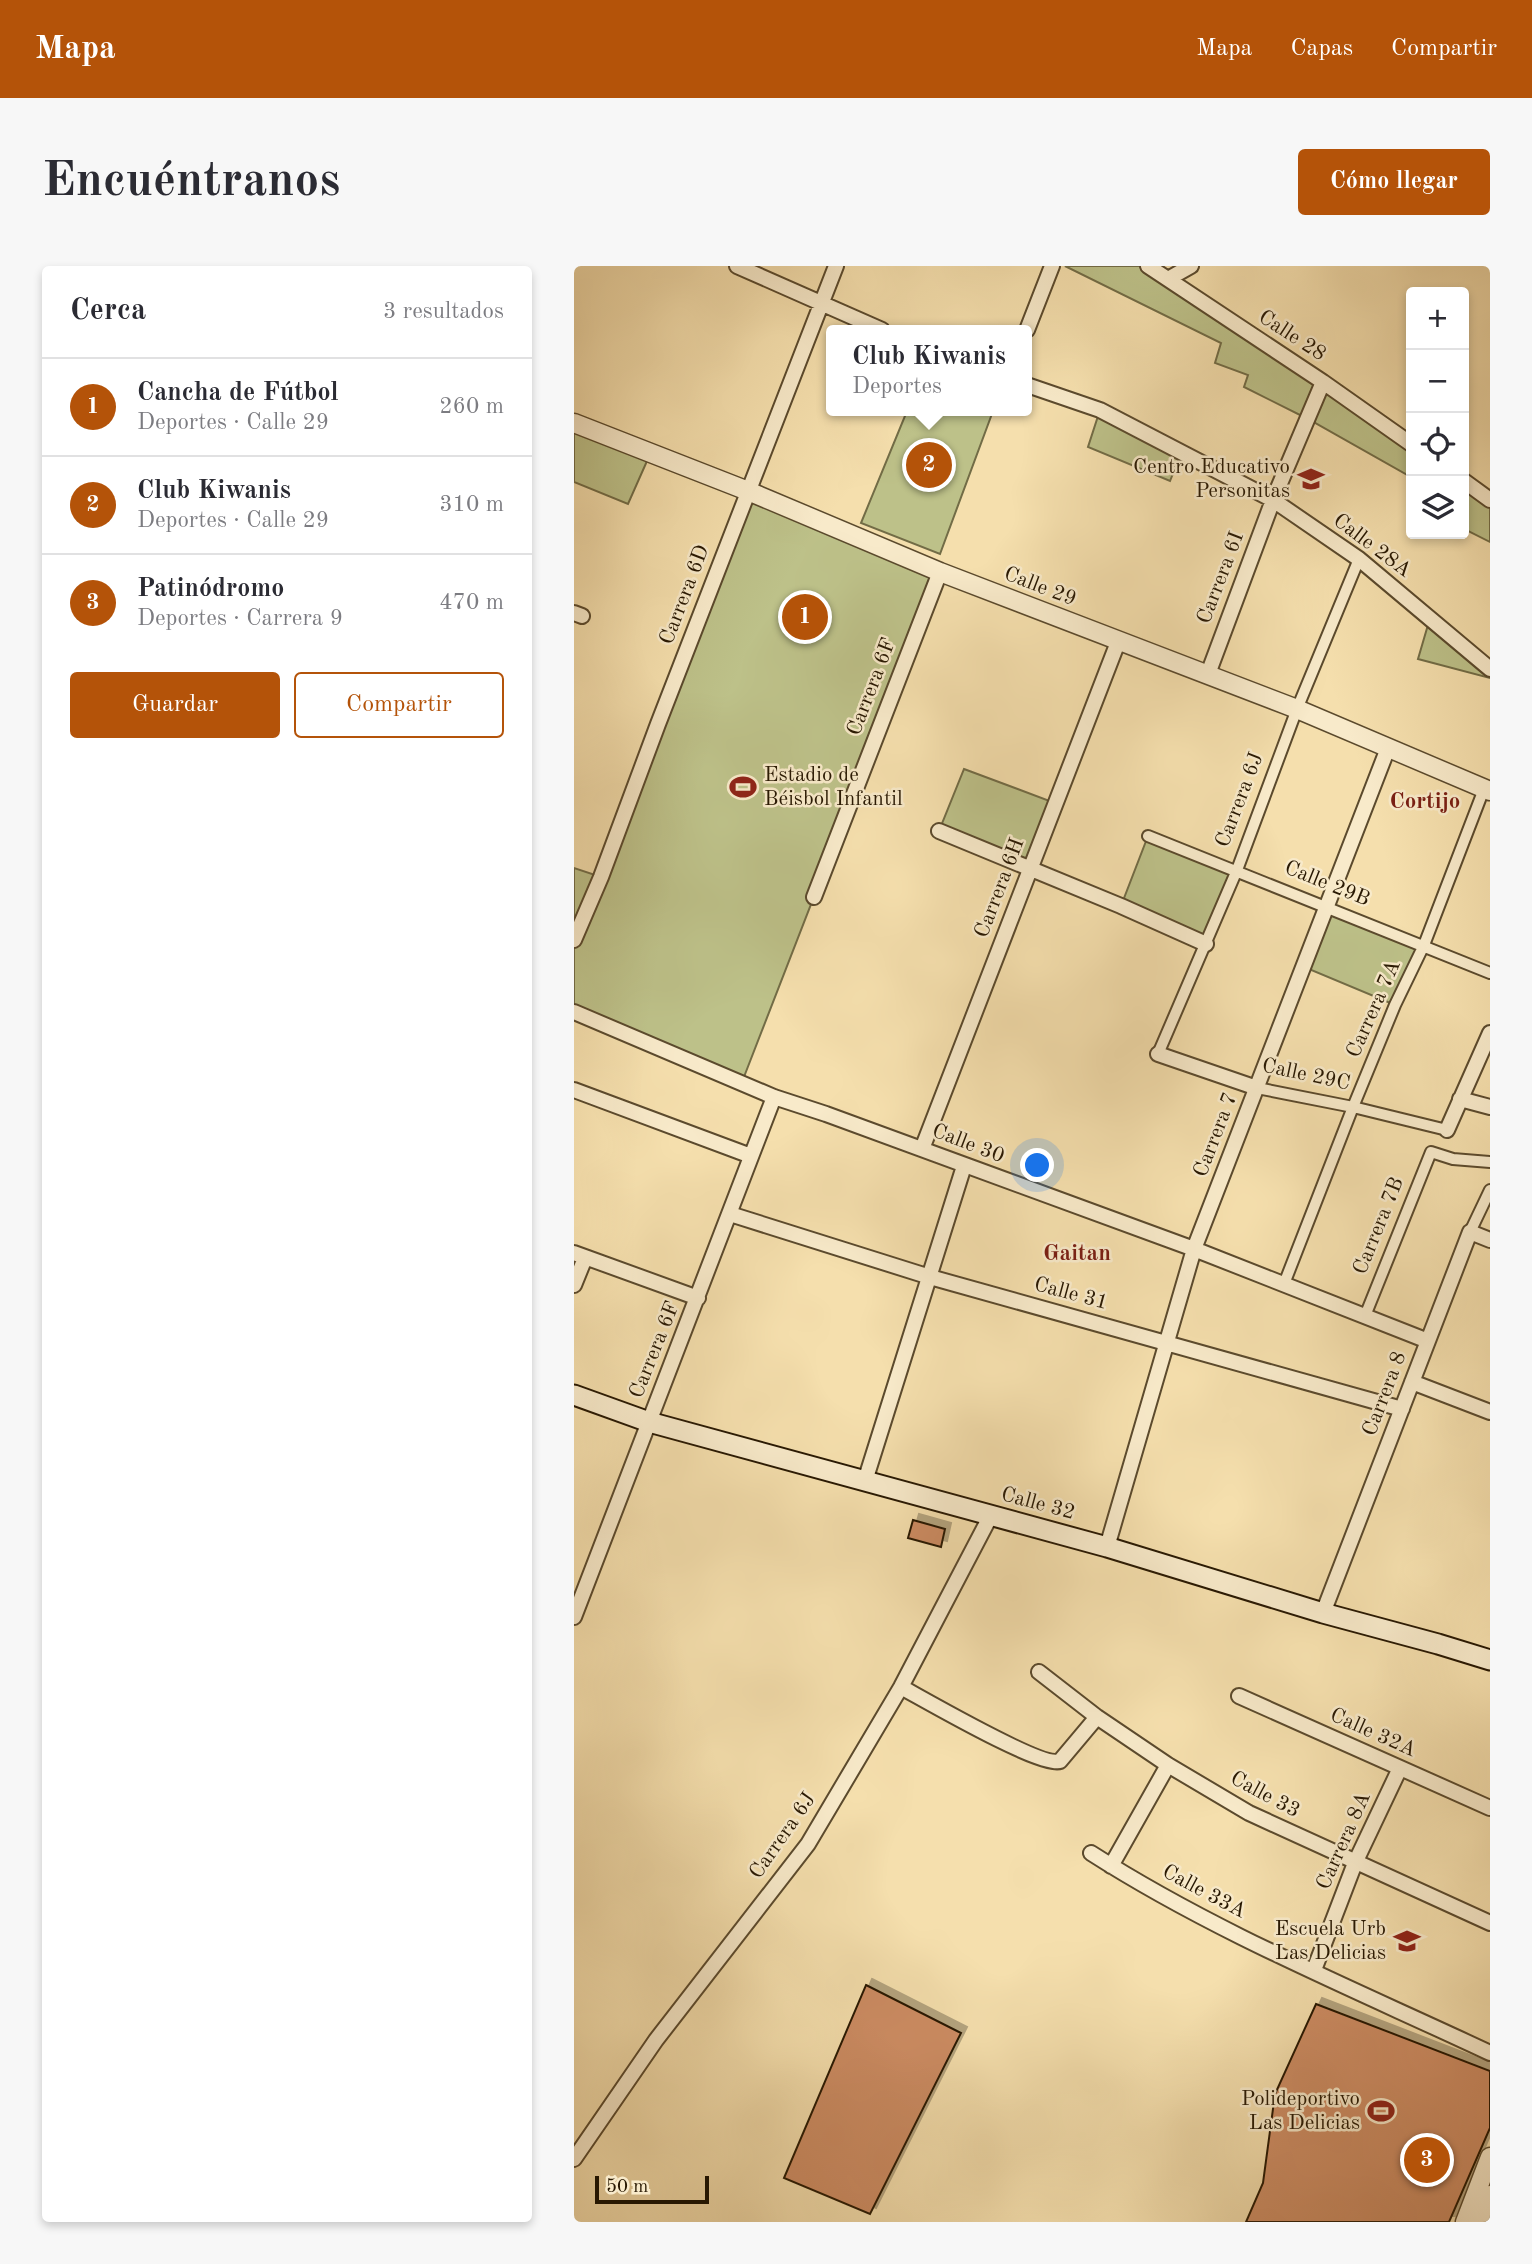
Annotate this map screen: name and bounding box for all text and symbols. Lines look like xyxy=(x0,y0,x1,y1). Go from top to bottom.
text: Mapa xyxy=(35,33,116,66)
text: Mapa xyxy=(1196,37,1252,61)
text: Capas xyxy=(1290,37,1353,61)
text: Compartir xyxy=(1391,37,1497,61)
button: Cómo llegar xyxy=(1298,149,1490,215)
text: Encuéntranos xyxy=(42,158,340,207)
map controls xyxy=(1406,287,1469,539)
button: + xyxy=(1406,287,1469,350)
text: Cerca xyxy=(70,296,146,326)
text: 3 resultados xyxy=(383,300,504,323)
street label: Calle 28 xyxy=(1255,307,1329,365)
popup xyxy=(826,325,1032,416)
text: Club Kiwanis xyxy=(852,344,1006,370)
button: − xyxy=(1406,350,1469,413)
text: Deportes xyxy=(852,375,942,398)
text: Cancha de Fútbol xyxy=(137,380,339,406)
text: 1 xyxy=(86,395,100,418)
text: 260 m xyxy=(439,395,504,418)
text: Deportes · Calle 29 xyxy=(137,411,329,434)
button: locate xyxy=(1406,413,1469,476)
pin: 2 xyxy=(906,439,952,491)
place label: Centro Educativo Personitas xyxy=(1133,457,1290,502)
school or university icon: Centro Educativo Personitas xyxy=(1296,464,1326,494)
button: layers xyxy=(1406,476,1469,539)
text: Club Kiwanis xyxy=(137,478,291,504)
text: 2 xyxy=(86,493,100,516)
text: 310 m xyxy=(439,493,504,516)
text: Deportes · Calle 29 xyxy=(137,509,329,532)
street label: Calle 28A xyxy=(1329,510,1415,582)
street label: Carrera 6I xyxy=(1194,529,1248,627)
street label: Carrera 6D xyxy=(656,542,714,648)
street label: Calle 29 xyxy=(1001,564,1079,610)
text: Patinódromo xyxy=(137,576,284,602)
text: 3 xyxy=(86,591,100,614)
text: 470 m xyxy=(439,591,504,614)
pin: 1 xyxy=(782,591,828,643)
text: Deportes · Carrera 9 xyxy=(137,607,343,630)
street label: Carrera 6F xyxy=(844,635,900,739)
button: Guardar xyxy=(70,672,280,738)
button: Compartir xyxy=(294,672,504,738)
street label: Carrera 6J xyxy=(1212,750,1268,850)
place label: Estadio de Béisbol Infantil xyxy=(764,765,903,810)
sports icon: Estadio de Béisbol Infantil xyxy=(728,772,758,802)
district label: Cortijo xyxy=(1390,790,1460,813)
street label: Carrera 6H xyxy=(971,835,1029,941)
street label: Calle 29B xyxy=(1281,857,1373,911)
street label: Carrera 7A xyxy=(1343,957,1405,1061)
street label: Calle 29C xyxy=(1260,1055,1352,1095)
street label: Carrera 7 xyxy=(1190,1090,1242,1180)
street label: Calle 30 xyxy=(929,1121,1007,1167)
your location xyxy=(1020,1148,1054,1182)
street label: Carrera 7B xyxy=(1350,1174,1408,1278)
district label: Gaitan xyxy=(1043,1242,1111,1265)
street label: Calle 31 xyxy=(1032,1274,1110,1314)
street label: Carrera 6F xyxy=(626,1299,684,1401)
street label: Carrera 8 xyxy=(1359,1349,1411,1439)
street label: Calle 32 xyxy=(999,1484,1077,1524)
street label: Calle 32A xyxy=(1327,1705,1419,1761)
street label: Calle 33 xyxy=(1227,1768,1303,1822)
street label: Carrera 6J xyxy=(746,1789,820,1883)
street label: Carrera 8A xyxy=(1313,1789,1375,1893)
street label: Calle 33A xyxy=(1159,1861,1249,1923)
place label: Escuela Urb Las Delicias xyxy=(1275,1919,1386,1964)
school or university icon: Escuela Urb Las Delicias xyxy=(1392,1926,1422,1956)
place label: Polideportivo Las Delicias xyxy=(1241,2089,1360,2134)
sports icon: Polideportivo Las Delicias xyxy=(1366,2096,1396,2126)
pin: 3 xyxy=(1404,2134,1450,2186)
scale bar xyxy=(595,2173,709,2205)
text: 50 m xyxy=(606,2178,648,2197)

